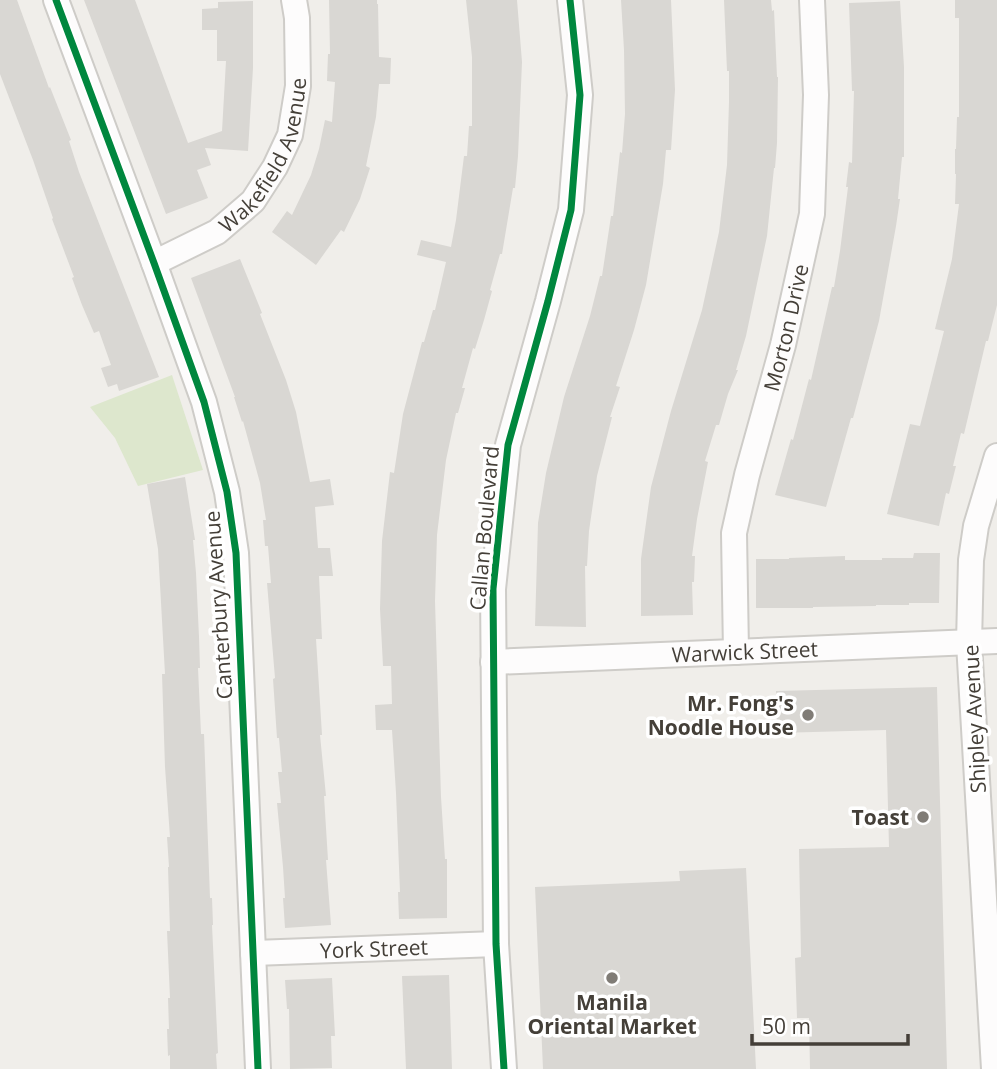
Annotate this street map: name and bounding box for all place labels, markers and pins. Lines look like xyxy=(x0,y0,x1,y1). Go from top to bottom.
place label: Mr. Fong's Noodle House xyxy=(648,689,794,741)
marker: Mr. Fong's Noodle House xyxy=(800,707,816,723)
place label: Toast xyxy=(852,803,909,831)
marker: Toast xyxy=(915,809,931,825)
marker: Manila Oriental Market xyxy=(604,970,620,986)
place label: Manila Oriental Market xyxy=(527,988,697,1040)

